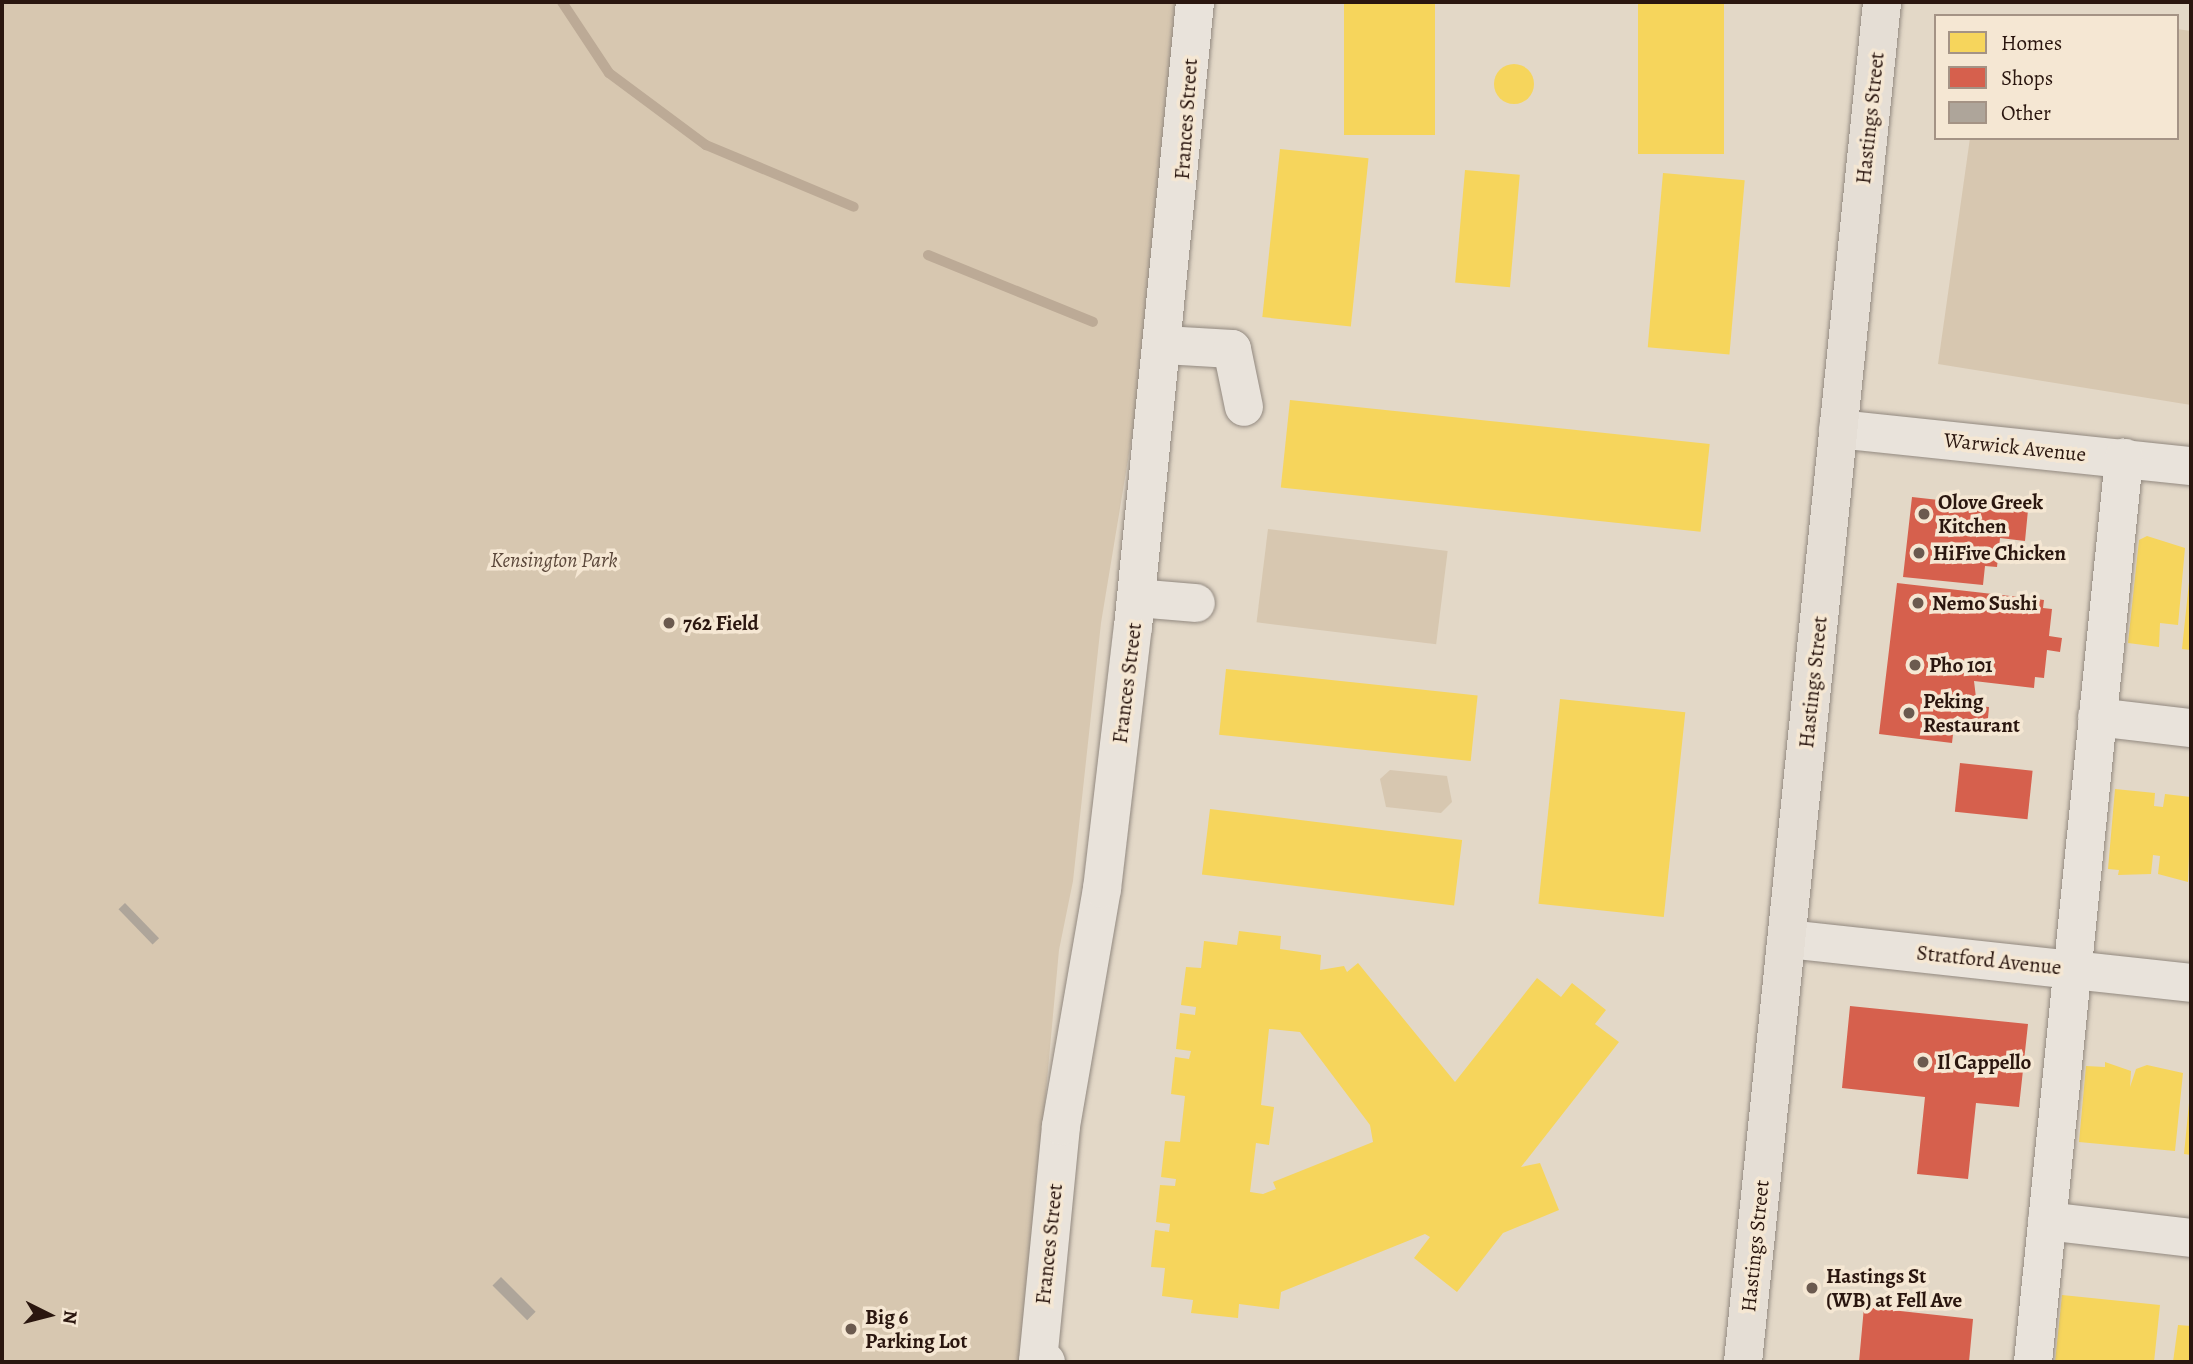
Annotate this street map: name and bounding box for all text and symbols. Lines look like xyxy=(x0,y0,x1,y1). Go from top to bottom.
legend xyxy=(1934,14,2179,140)
text: Homes xyxy=(2001,29,2062,57)
street label: Hastings Street xyxy=(1851,51,1889,185)
street label: Frances Street xyxy=(1169,57,1203,181)
text: Shops xyxy=(2001,64,2053,92)
text: Other xyxy=(2001,99,2051,127)
street label: Warwick Avenue xyxy=(1943,427,2087,467)
place label: Olove Greek Kitchen xyxy=(1938,489,2043,539)
marker: Olove Greek Kitchen xyxy=(1916,506,1932,522)
place label: HiFive Chicken xyxy=(1933,540,2066,566)
marker: HiFive Chicken xyxy=(1911,545,1927,561)
park label: Kensington Park xyxy=(490,547,618,573)
place label: Nemo Sushi xyxy=(1932,590,2038,616)
marker: Nemo Sushi xyxy=(1910,595,1926,611)
place label: 762 Field xyxy=(683,610,759,636)
marker: 762 Field xyxy=(661,615,677,631)
street label: Hastings Street xyxy=(1794,615,1832,749)
street label: Frances Street xyxy=(1107,621,1147,745)
place label: Pho 101 xyxy=(1929,652,1993,678)
marker: Pho 101 xyxy=(1907,657,1923,673)
place label: Peking Restaurant xyxy=(1923,688,2020,738)
marker: Peking Restaurant xyxy=(1901,705,1917,721)
street label: Stratford Avenue xyxy=(1915,940,2063,980)
place label: Il Cappello xyxy=(1937,1049,2031,1075)
marker: Il Cappello xyxy=(1915,1054,1931,1070)
street label: Hastings Street xyxy=(1736,1179,1774,1313)
street label: Frances Street xyxy=(1030,1182,1068,1306)
place label: Hastings St (WB) at Fell Ave xyxy=(1826,1263,1962,1313)
north arrow xyxy=(14,1280,84,1350)
marker: Hastings St (WB) at Fell Ave xyxy=(1804,1280,1820,1296)
place label: Big 6 Parking Lot xyxy=(865,1304,967,1354)
text: N xyxy=(56,1309,84,1325)
marker: Big 6 Parking Lot xyxy=(843,1321,859,1337)

